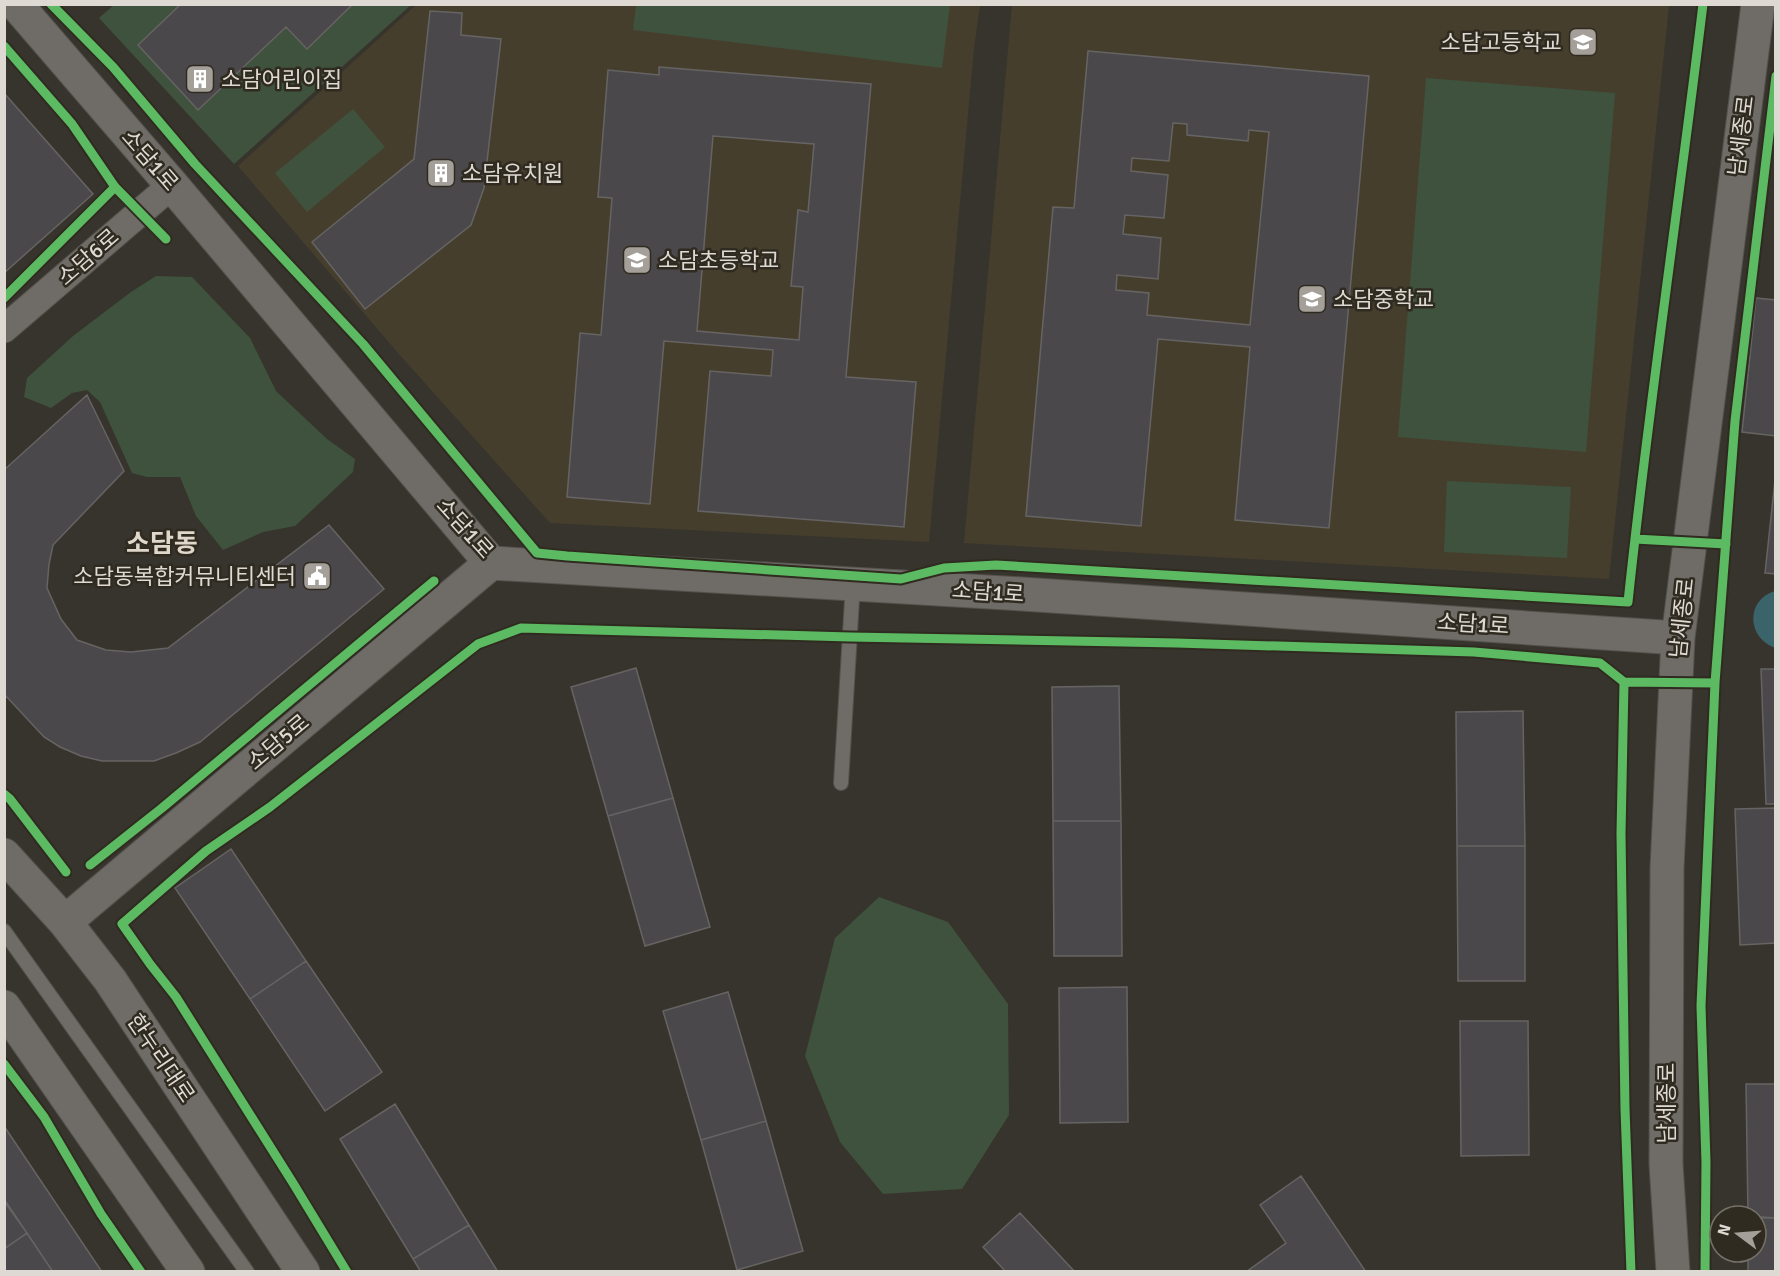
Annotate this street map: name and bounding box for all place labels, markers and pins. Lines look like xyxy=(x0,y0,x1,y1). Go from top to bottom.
school or university icon: 소담고등학교 xyxy=(1567,26,1599,58)
place label: 소담고등학교 xyxy=(1441,29,1562,56)
building icon: 소담어린이집 xyxy=(184,63,216,95)
place label: 소담어린이집 xyxy=(221,66,342,93)
building icon: 소담유치원 xyxy=(425,157,457,189)
place label: 소담유치원 xyxy=(462,160,563,187)
school or university icon: 소담초등학교 xyxy=(621,244,653,276)
place label: 소담초등학교 xyxy=(658,247,779,274)
school or university icon: 소담중학교 xyxy=(1296,283,1328,315)
place label: 소담중학교 xyxy=(1333,286,1434,313)
public building icon: 소담동복합커뮤니티센터 xyxy=(301,560,333,592)
place label: 소담동복합커뮤니티센터 xyxy=(73,563,296,590)

